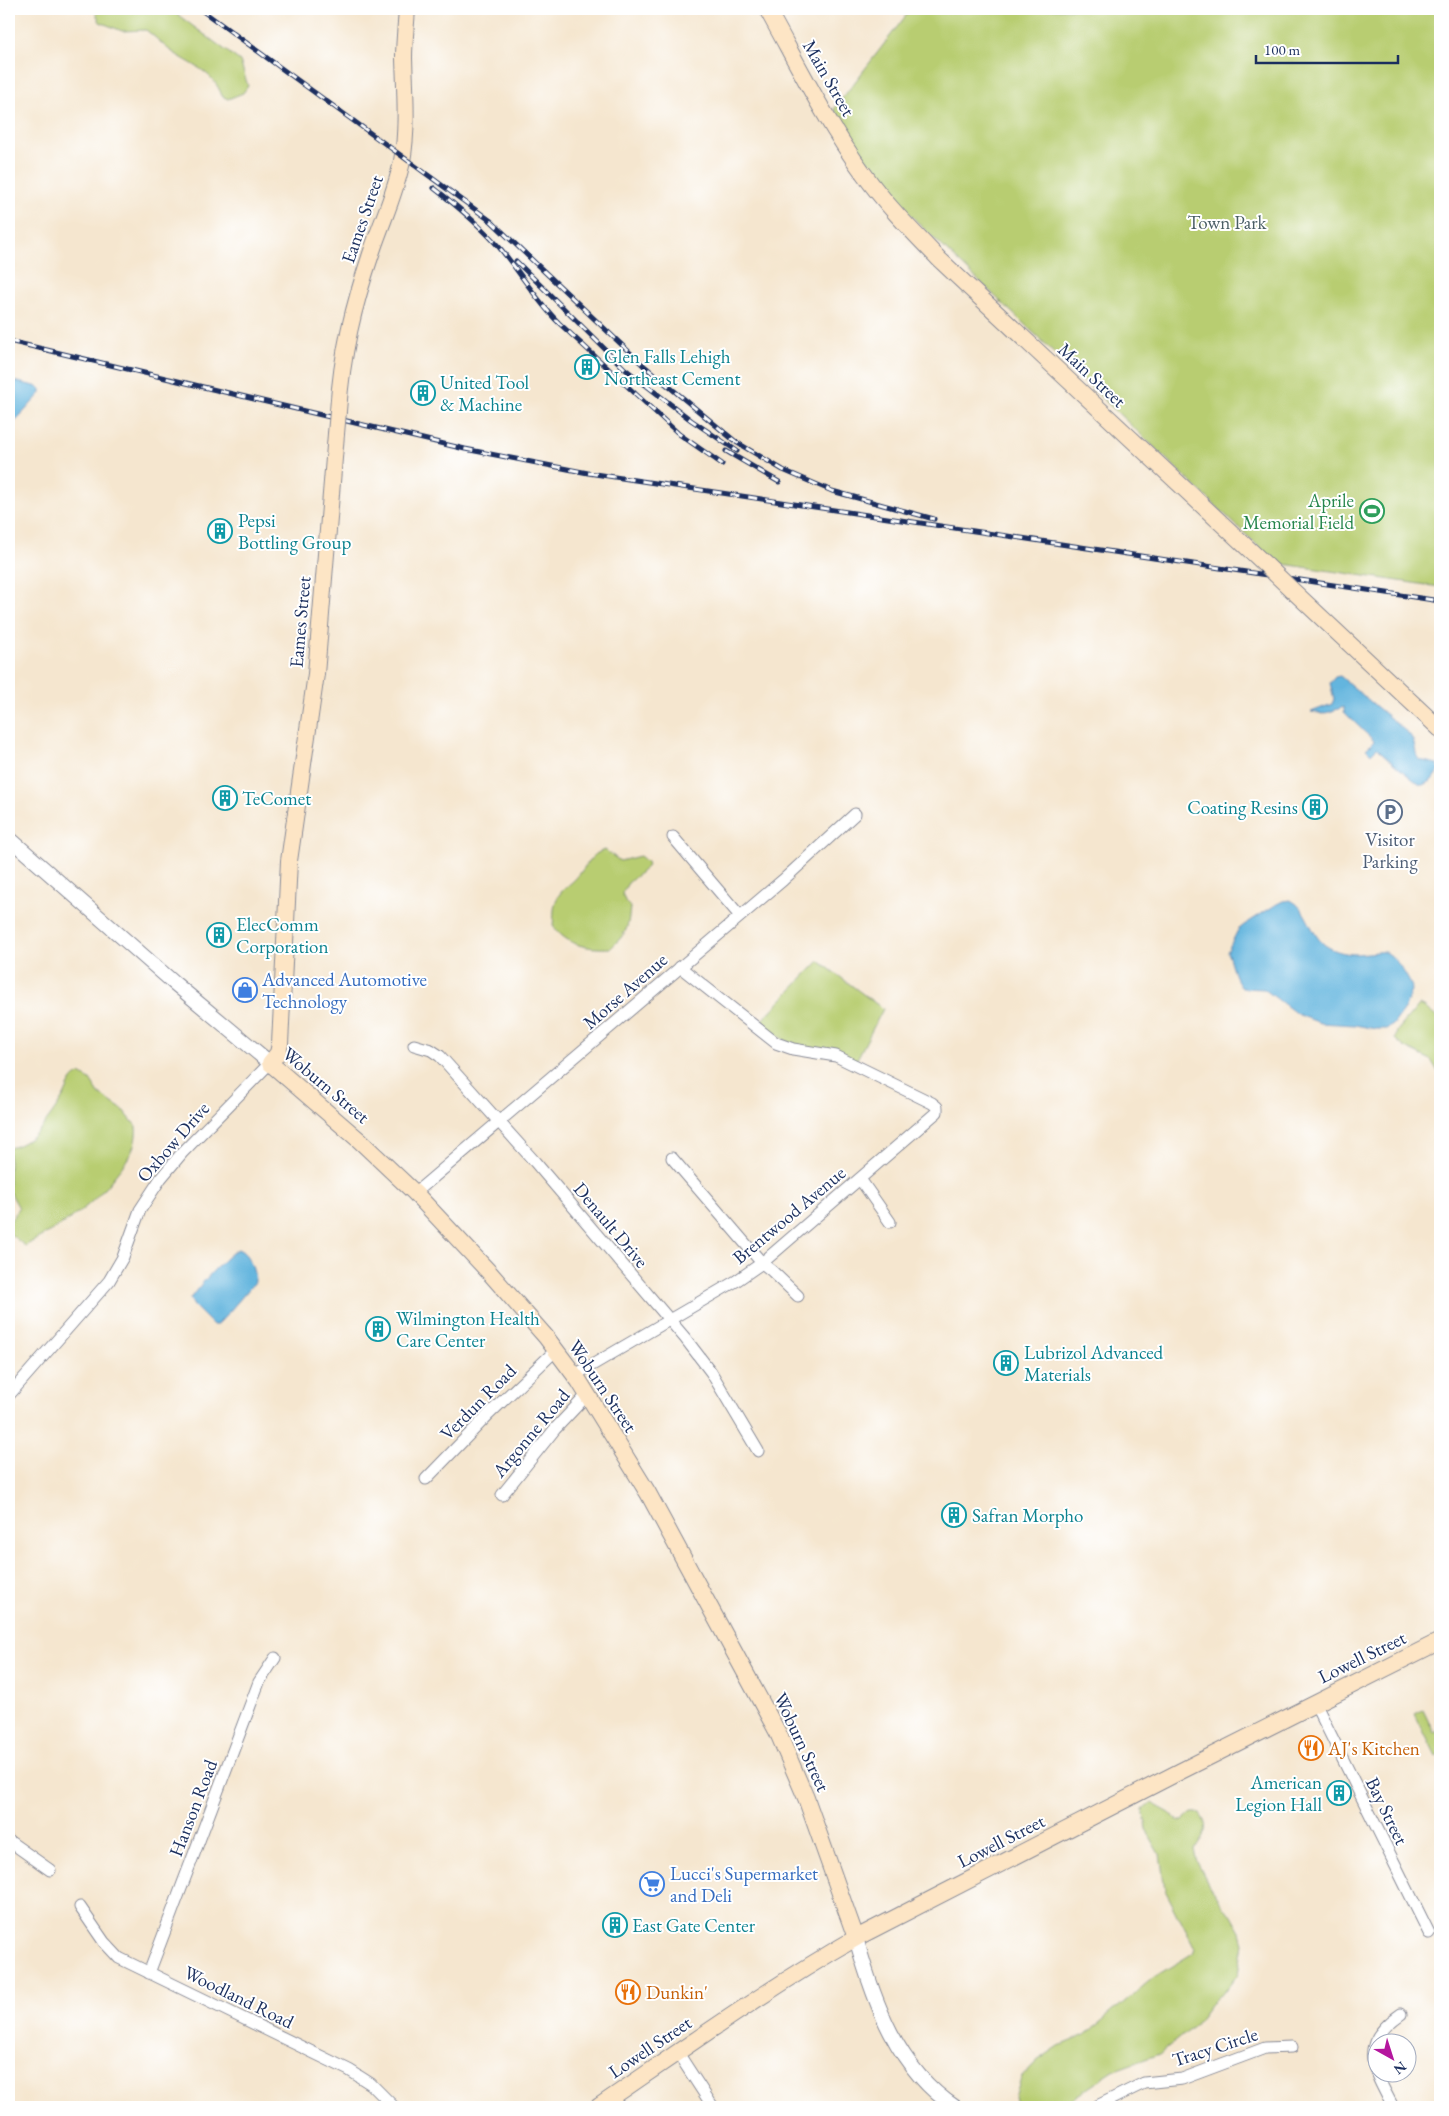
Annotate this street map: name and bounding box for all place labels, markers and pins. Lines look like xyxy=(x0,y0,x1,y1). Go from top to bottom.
place label: Glen Falls Lehigh Northeast Cement xyxy=(604,344,741,391)
building icon: Glen Falls Lehigh Northeast Cement xyxy=(574,354,600,380)
place label: United Tool & Machine xyxy=(440,370,530,417)
building icon: United Tool & Machine xyxy=(410,380,436,406)
place label: Aprile Memorial Field xyxy=(1243,488,1354,535)
sports icon: Aprile Memorial Field xyxy=(1359,498,1385,524)
place label: Pepsi Bottling Group xyxy=(238,508,351,555)
building icon: Pepsi Bottling Group xyxy=(207,518,233,544)
building icon: TeComet xyxy=(212,785,238,811)
place label: TeComet xyxy=(242,786,311,811)
building icon: Coating Resins xyxy=(1302,794,1328,820)
place label: Coating Resins xyxy=(1187,795,1298,820)
parking icon: Visitor Parking xyxy=(1377,799,1403,825)
place label: Visitor Parking xyxy=(1362,827,1418,874)
place label: ElecComm Corporation xyxy=(236,912,329,959)
building icon: ElecComm Corporation xyxy=(206,922,232,948)
place label: Advanced Automotive Technology xyxy=(261,967,427,1014)
shop icon: Advanced Automotive Technology xyxy=(232,977,258,1003)
place label: Wilmington Health Care Center xyxy=(396,1306,540,1353)
building icon: Wilmington Health Care Center xyxy=(365,1316,391,1342)
place label: Lubrizol Advanced Materials xyxy=(1024,1340,1164,1387)
building icon: Lubrizol Advanced Materials xyxy=(993,1350,1019,1376)
building icon: Safran Morpho xyxy=(941,1502,967,1528)
place label: Safran Morpho xyxy=(972,1503,1083,1528)
restaurant icon: AJ's Kitchen xyxy=(1298,1735,1324,1761)
place label: AJ's Kitchen xyxy=(1327,1736,1420,1761)
place label: American Legion Hall xyxy=(1235,1770,1322,1817)
building icon: American Legion Hall xyxy=(1326,1780,1352,1806)
place label: Lucci's Supermarket and Deli xyxy=(670,1861,818,1908)
supermarket icon: Lucci's Supermarket and Deli xyxy=(639,1871,665,1897)
building icon: East Gate Center xyxy=(602,1912,628,1938)
place label: East Gate Center xyxy=(632,1913,756,1938)
restaurant icon: Dunkin' xyxy=(615,1979,641,2005)
place label: Dunkin' xyxy=(646,1980,708,2005)

